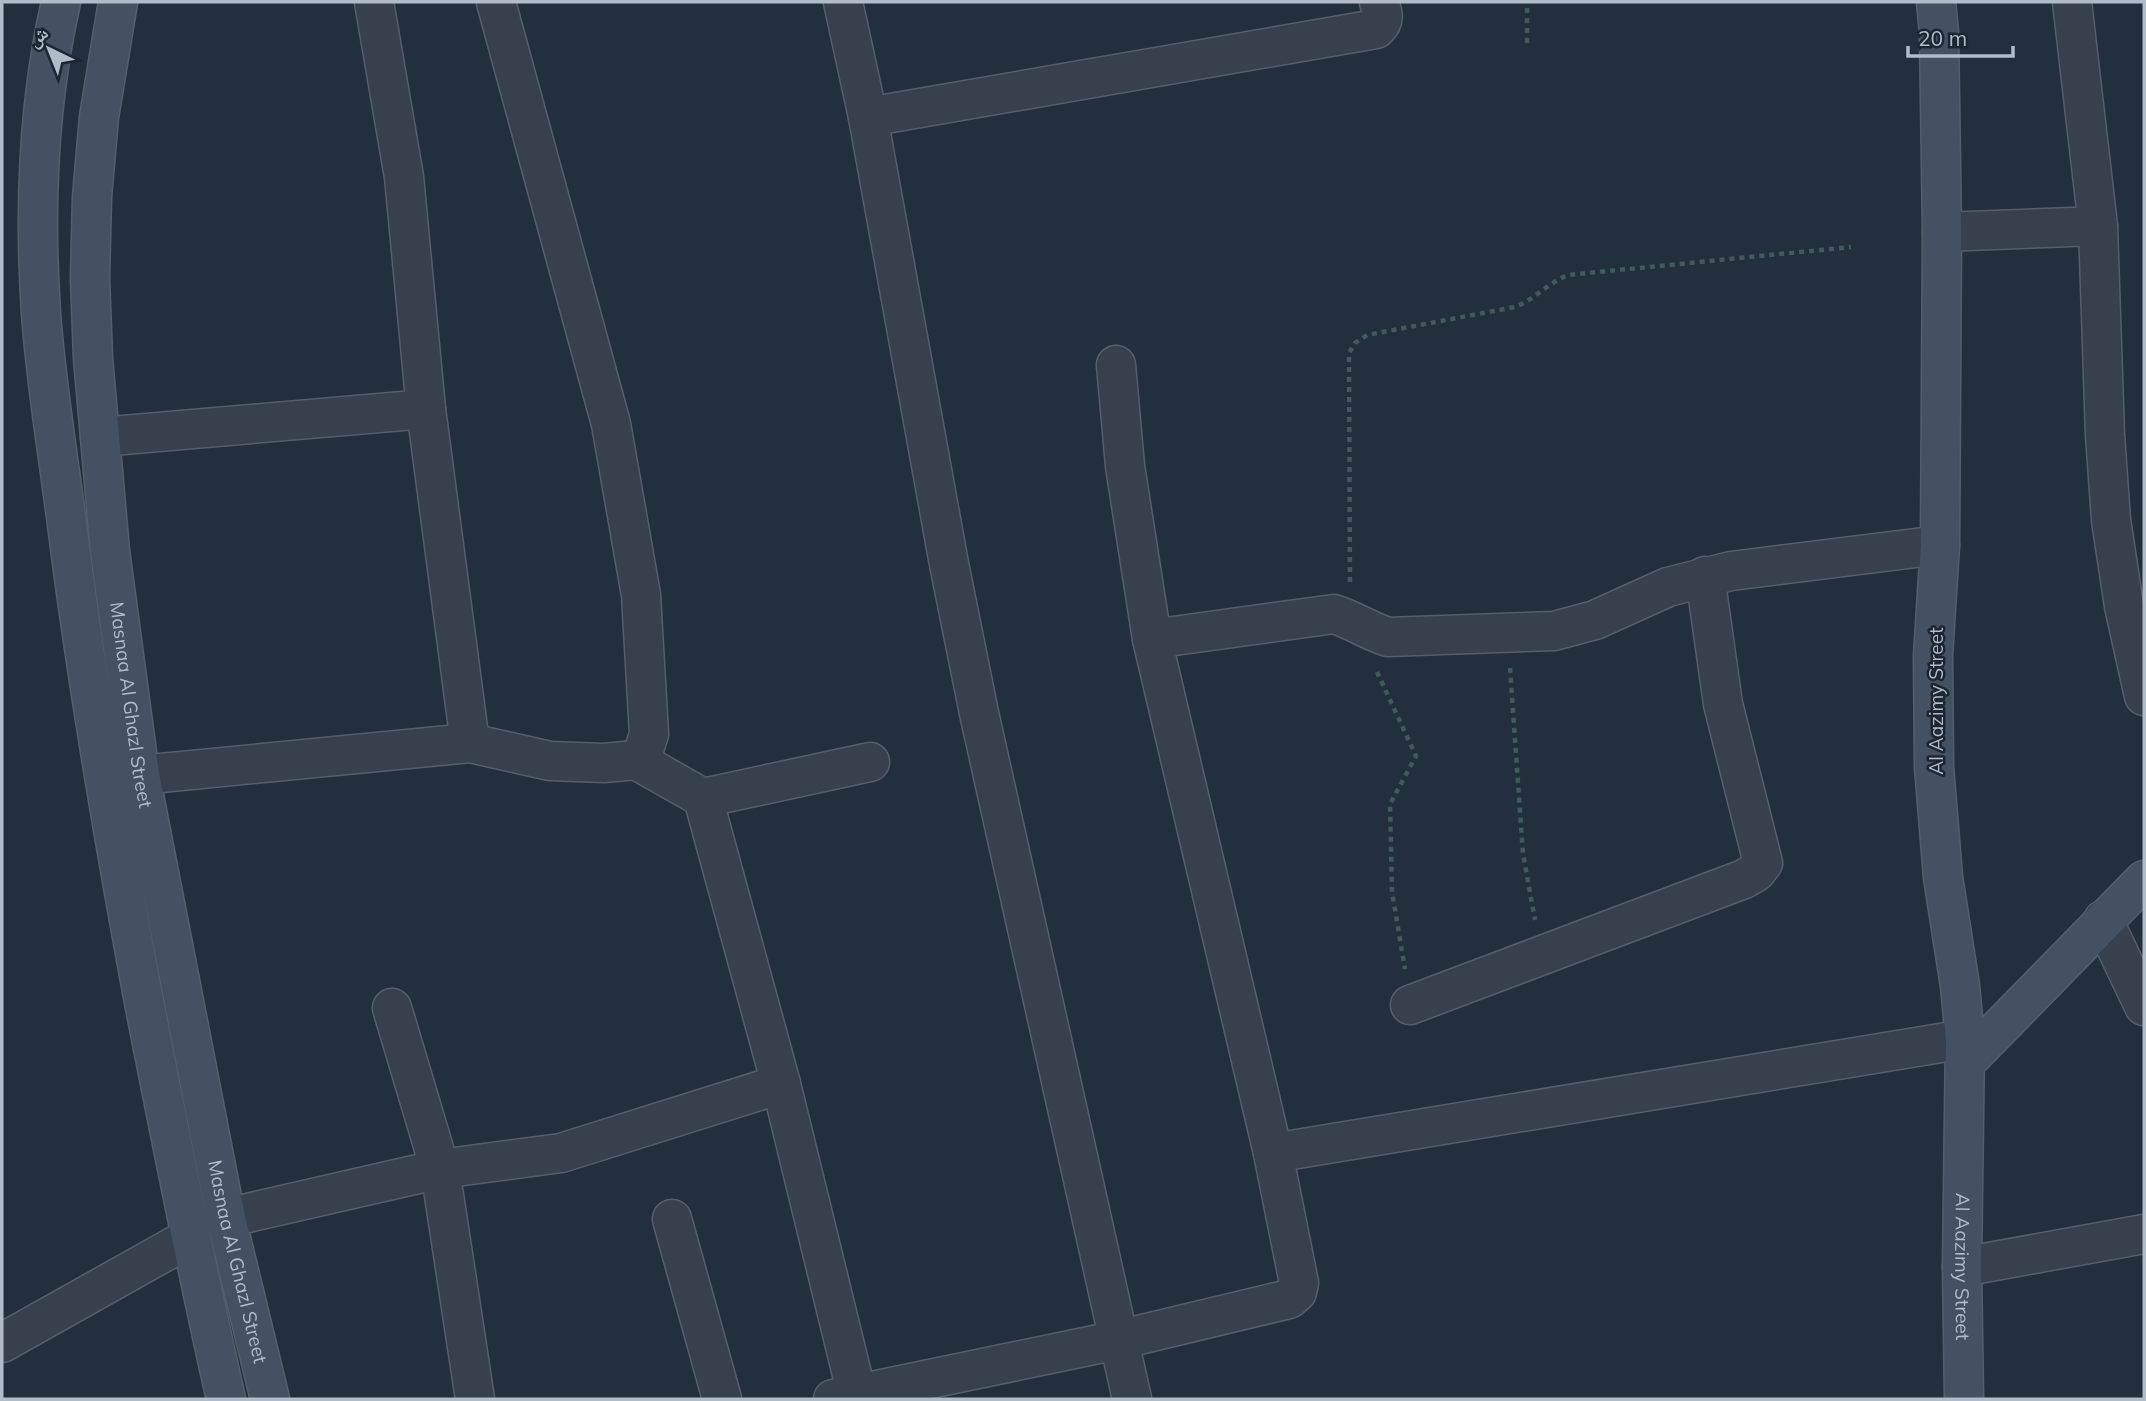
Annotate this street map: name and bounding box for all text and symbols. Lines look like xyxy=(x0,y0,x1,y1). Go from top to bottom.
north arrow xyxy=(14,14,84,84)
scale bar xyxy=(1908,14,2013,58)
text: ش xyxy=(22,21,53,52)
text: 20 m xyxy=(1918,25,1967,51)
street label: Masnaa Al Ghazl Street xyxy=(105,600,158,810)
street label: Al Aazimy Street xyxy=(1924,627,1948,775)
street label: Masnaa Al Ghazl Street xyxy=(203,1158,273,1366)
street label: Al Aazimy Street xyxy=(1950,1193,1975,1341)

